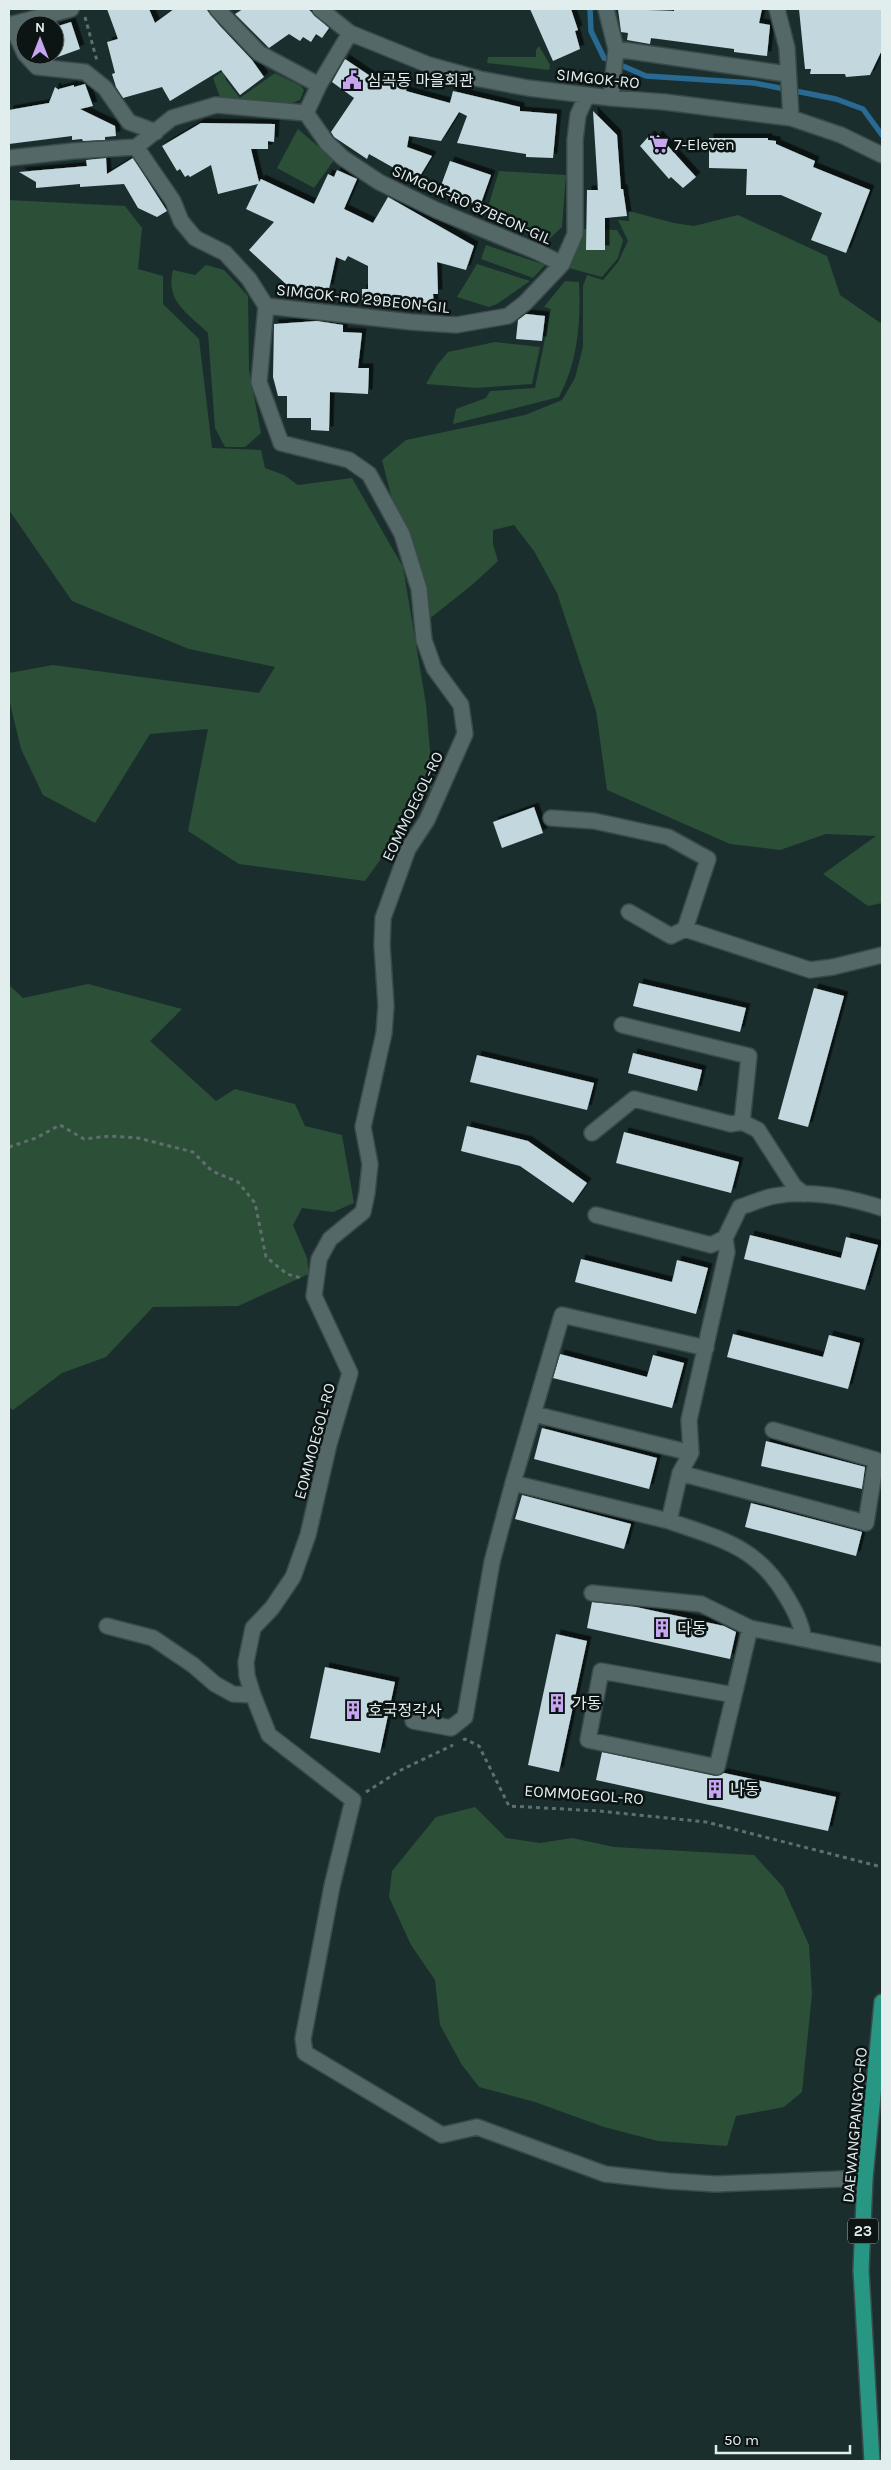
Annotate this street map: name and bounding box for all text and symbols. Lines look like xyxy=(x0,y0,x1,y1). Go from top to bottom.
north arrow xyxy=(15,15,65,65)
text: N xyxy=(35,19,45,36)
street label: SIMGOK-RO xyxy=(555,65,641,92)
public building icon: 심곡동 마을회관 xyxy=(341,69,363,91)
place label: 심곡동 마을회관 xyxy=(367,71,474,90)
supermarket icon: 7-Eleven xyxy=(648,133,670,155)
place label: 7-Eleven xyxy=(674,135,735,154)
street label: SIMGOK-RO 37BEON-GIL xyxy=(389,161,555,248)
street label: SIMGOK-RO 29BEON-GIL xyxy=(275,280,451,317)
street label: EOMMOEGOL-RO xyxy=(378,748,447,864)
street label: EOMMOEGOL-RO xyxy=(290,1381,339,1501)
building icon: 다동 xyxy=(651,1617,673,1639)
place label: 다동 xyxy=(677,1619,707,1638)
building icon: 가동 xyxy=(546,1692,568,1714)
place label: 가동 xyxy=(572,1694,602,1713)
building icon: 호국정각사 xyxy=(342,1699,364,1721)
place label: 호국정각사 xyxy=(368,1701,442,1720)
building icon: 나동 xyxy=(704,1778,726,1800)
place label: 나동 xyxy=(730,1780,760,1799)
street label: EOMMOEGOL-RO xyxy=(524,1781,644,1808)
street label: DAEWANGPANGYO-RO xyxy=(838,2046,871,2204)
road number: 23 xyxy=(848,2218,878,2244)
scale bar xyxy=(716,2422,850,2454)
text: 50 m xyxy=(724,2431,759,2449)

